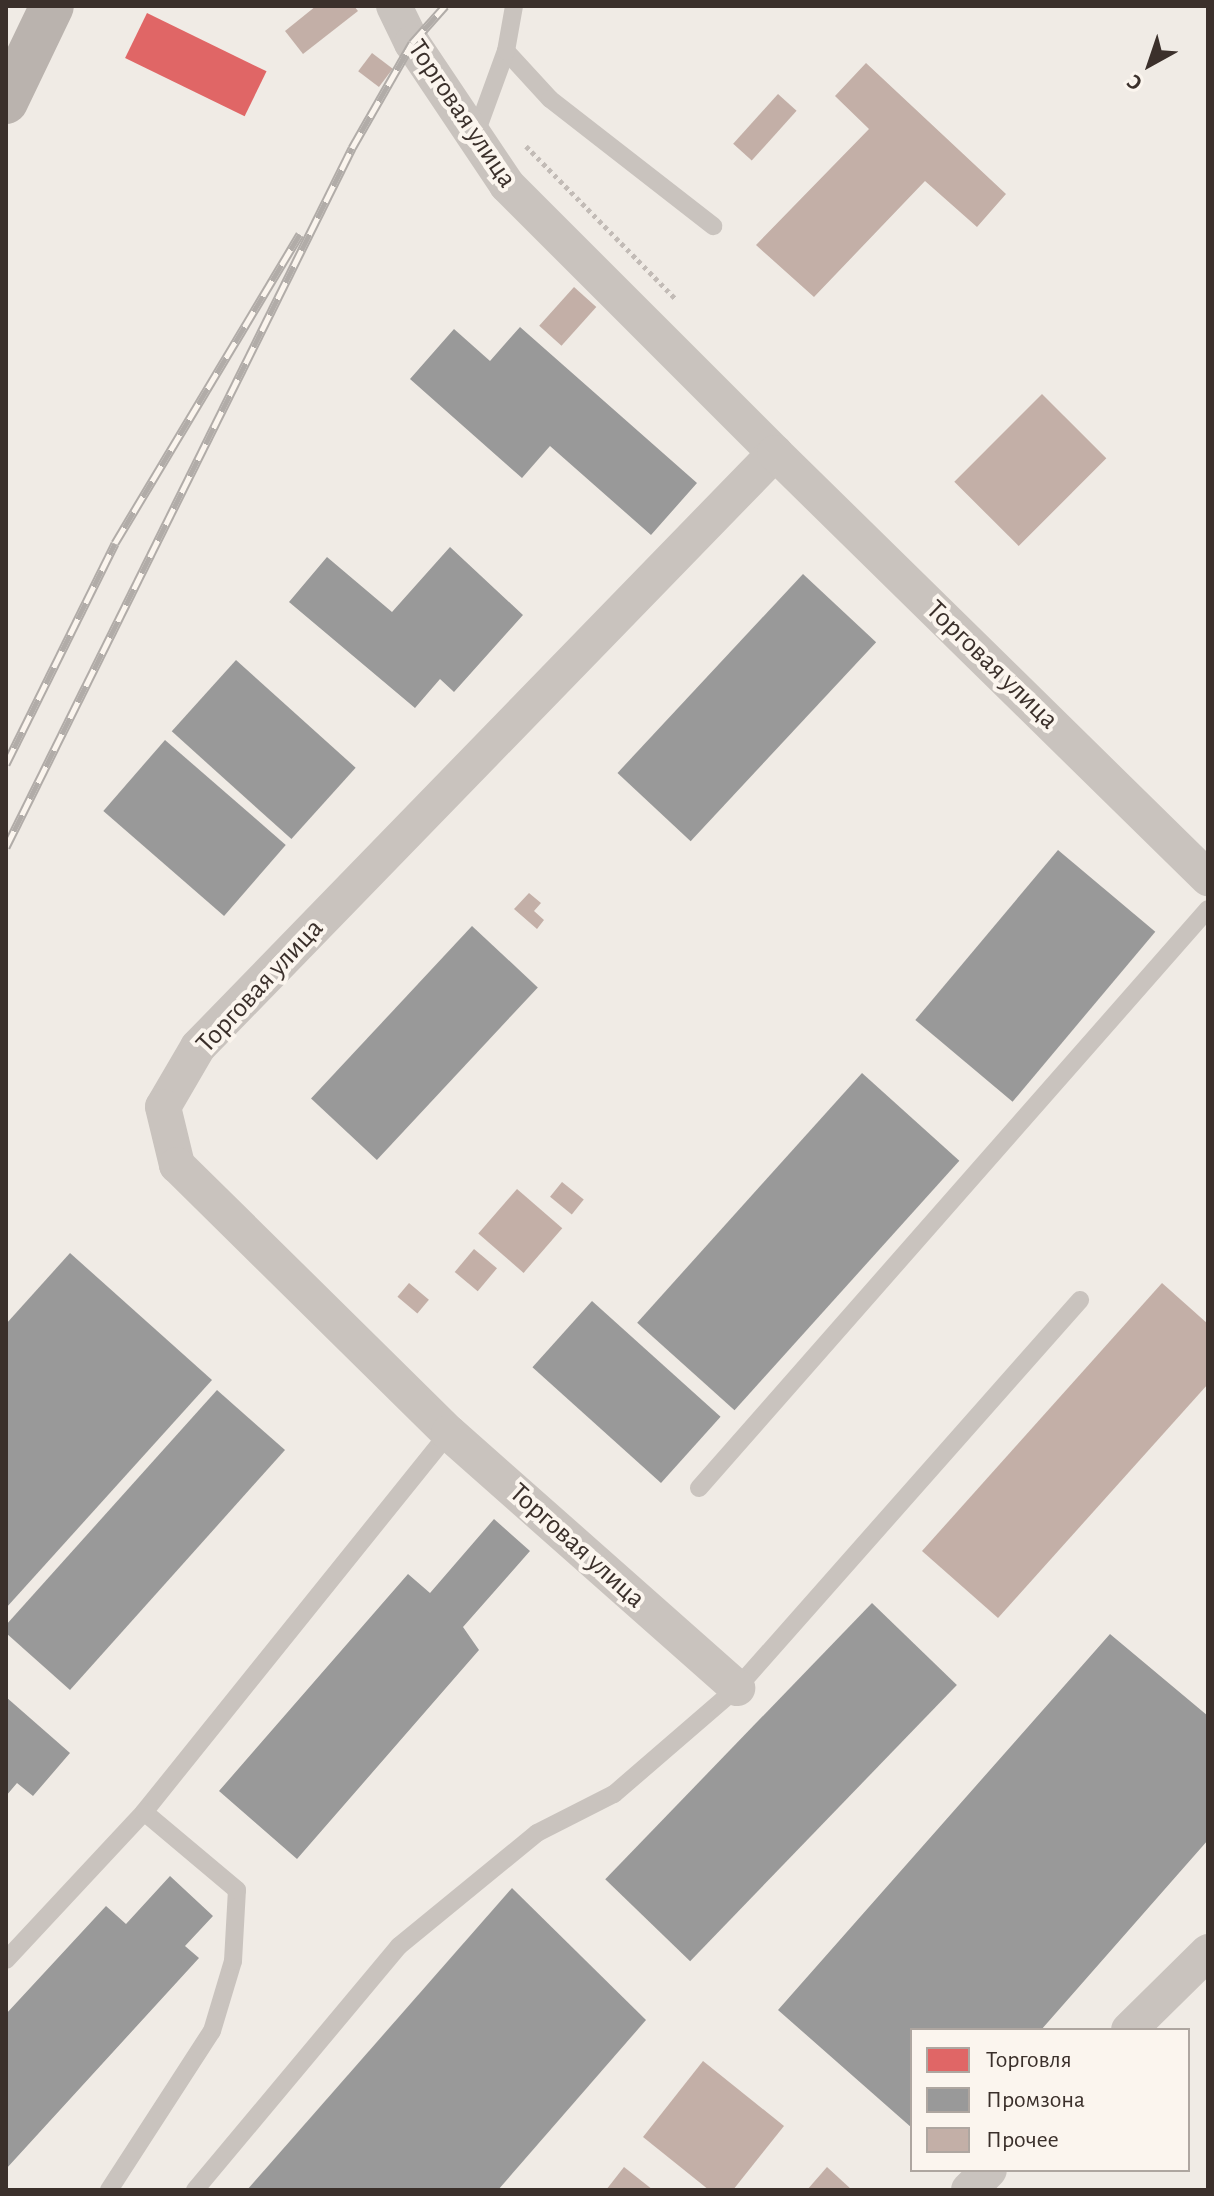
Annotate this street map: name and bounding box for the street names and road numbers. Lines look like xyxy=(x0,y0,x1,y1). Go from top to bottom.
street label: Торговая улица xyxy=(400,34,524,194)
street label: Торговая улица xyxy=(919,594,1065,736)
street label: Торговая улица xyxy=(189,912,331,1060)
street label: Торговая улица xyxy=(502,1476,652,1616)

